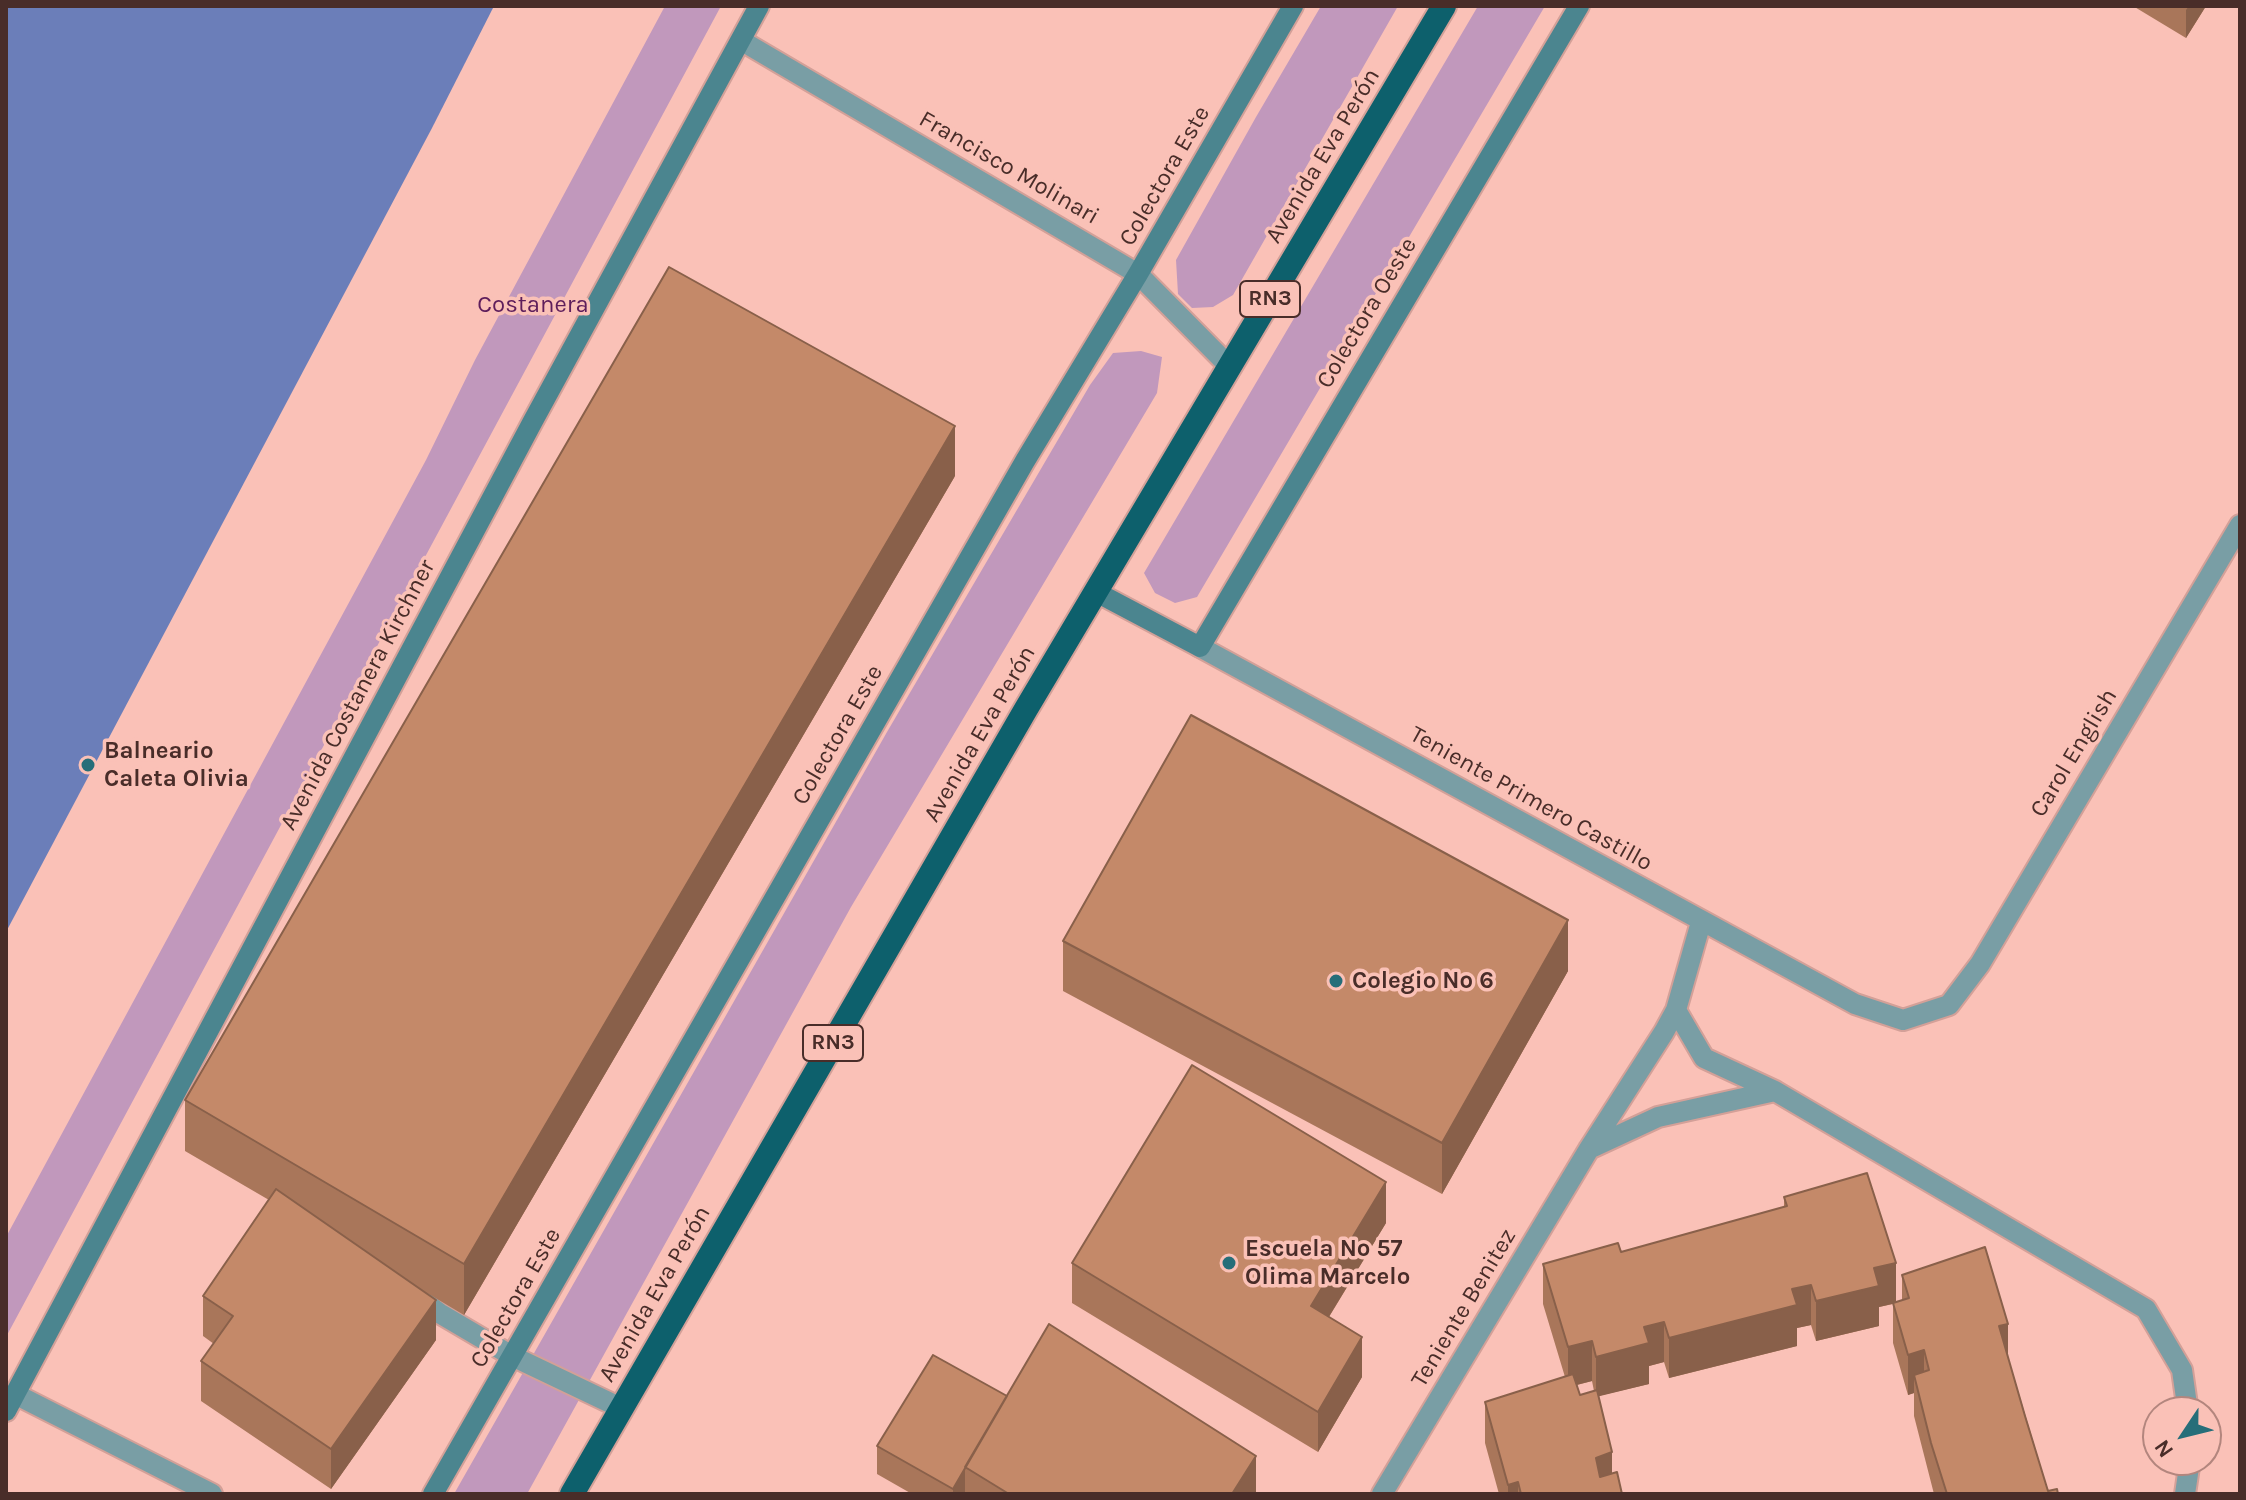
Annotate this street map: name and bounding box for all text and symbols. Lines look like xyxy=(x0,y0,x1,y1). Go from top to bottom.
street label: Avenida Eva Perón xyxy=(1259,63,1387,249)
street label: Colectora Este xyxy=(1113,101,1217,251)
street label: Francisco Molinari xyxy=(914,105,1104,231)
street label: Colectora Oeste xyxy=(1311,232,1423,394)
road number: RN3 xyxy=(1240,281,1300,317)
park label: Costanera xyxy=(477,291,589,319)
street label: Avenida Costanera Kirchner xyxy=(274,555,442,835)
street label: Avenida Eva Perón xyxy=(918,641,1042,827)
street label: Colectora Este xyxy=(786,660,890,810)
street label: Carol English xyxy=(2024,684,2124,822)
street label: Teniente Primero Castillo xyxy=(1405,720,1657,878)
place label: Balneario Caleta Olivia xyxy=(104,737,249,793)
marker: Balneario Caleta Olivia xyxy=(79,756,97,774)
place label: Colegio Nº 6 xyxy=(1352,967,1494,995)
marker: Colegio Nº 6 xyxy=(1327,972,1345,990)
road number: RN3 xyxy=(803,1025,863,1061)
street label: Avenida Eva Perón xyxy=(593,1201,717,1387)
street label: Colectora Este xyxy=(464,1223,568,1373)
street label: Teniente Benitez xyxy=(1405,1224,1523,1392)
place label: Escuela Nº 57 Olima Marcelo xyxy=(1245,1235,1410,1291)
marker: Escuela Nº 57 Olima Marcelo xyxy=(1220,1254,1238,1272)
north arrow xyxy=(2142,1396,2222,1476)
text: N xyxy=(2149,1435,2179,1463)

